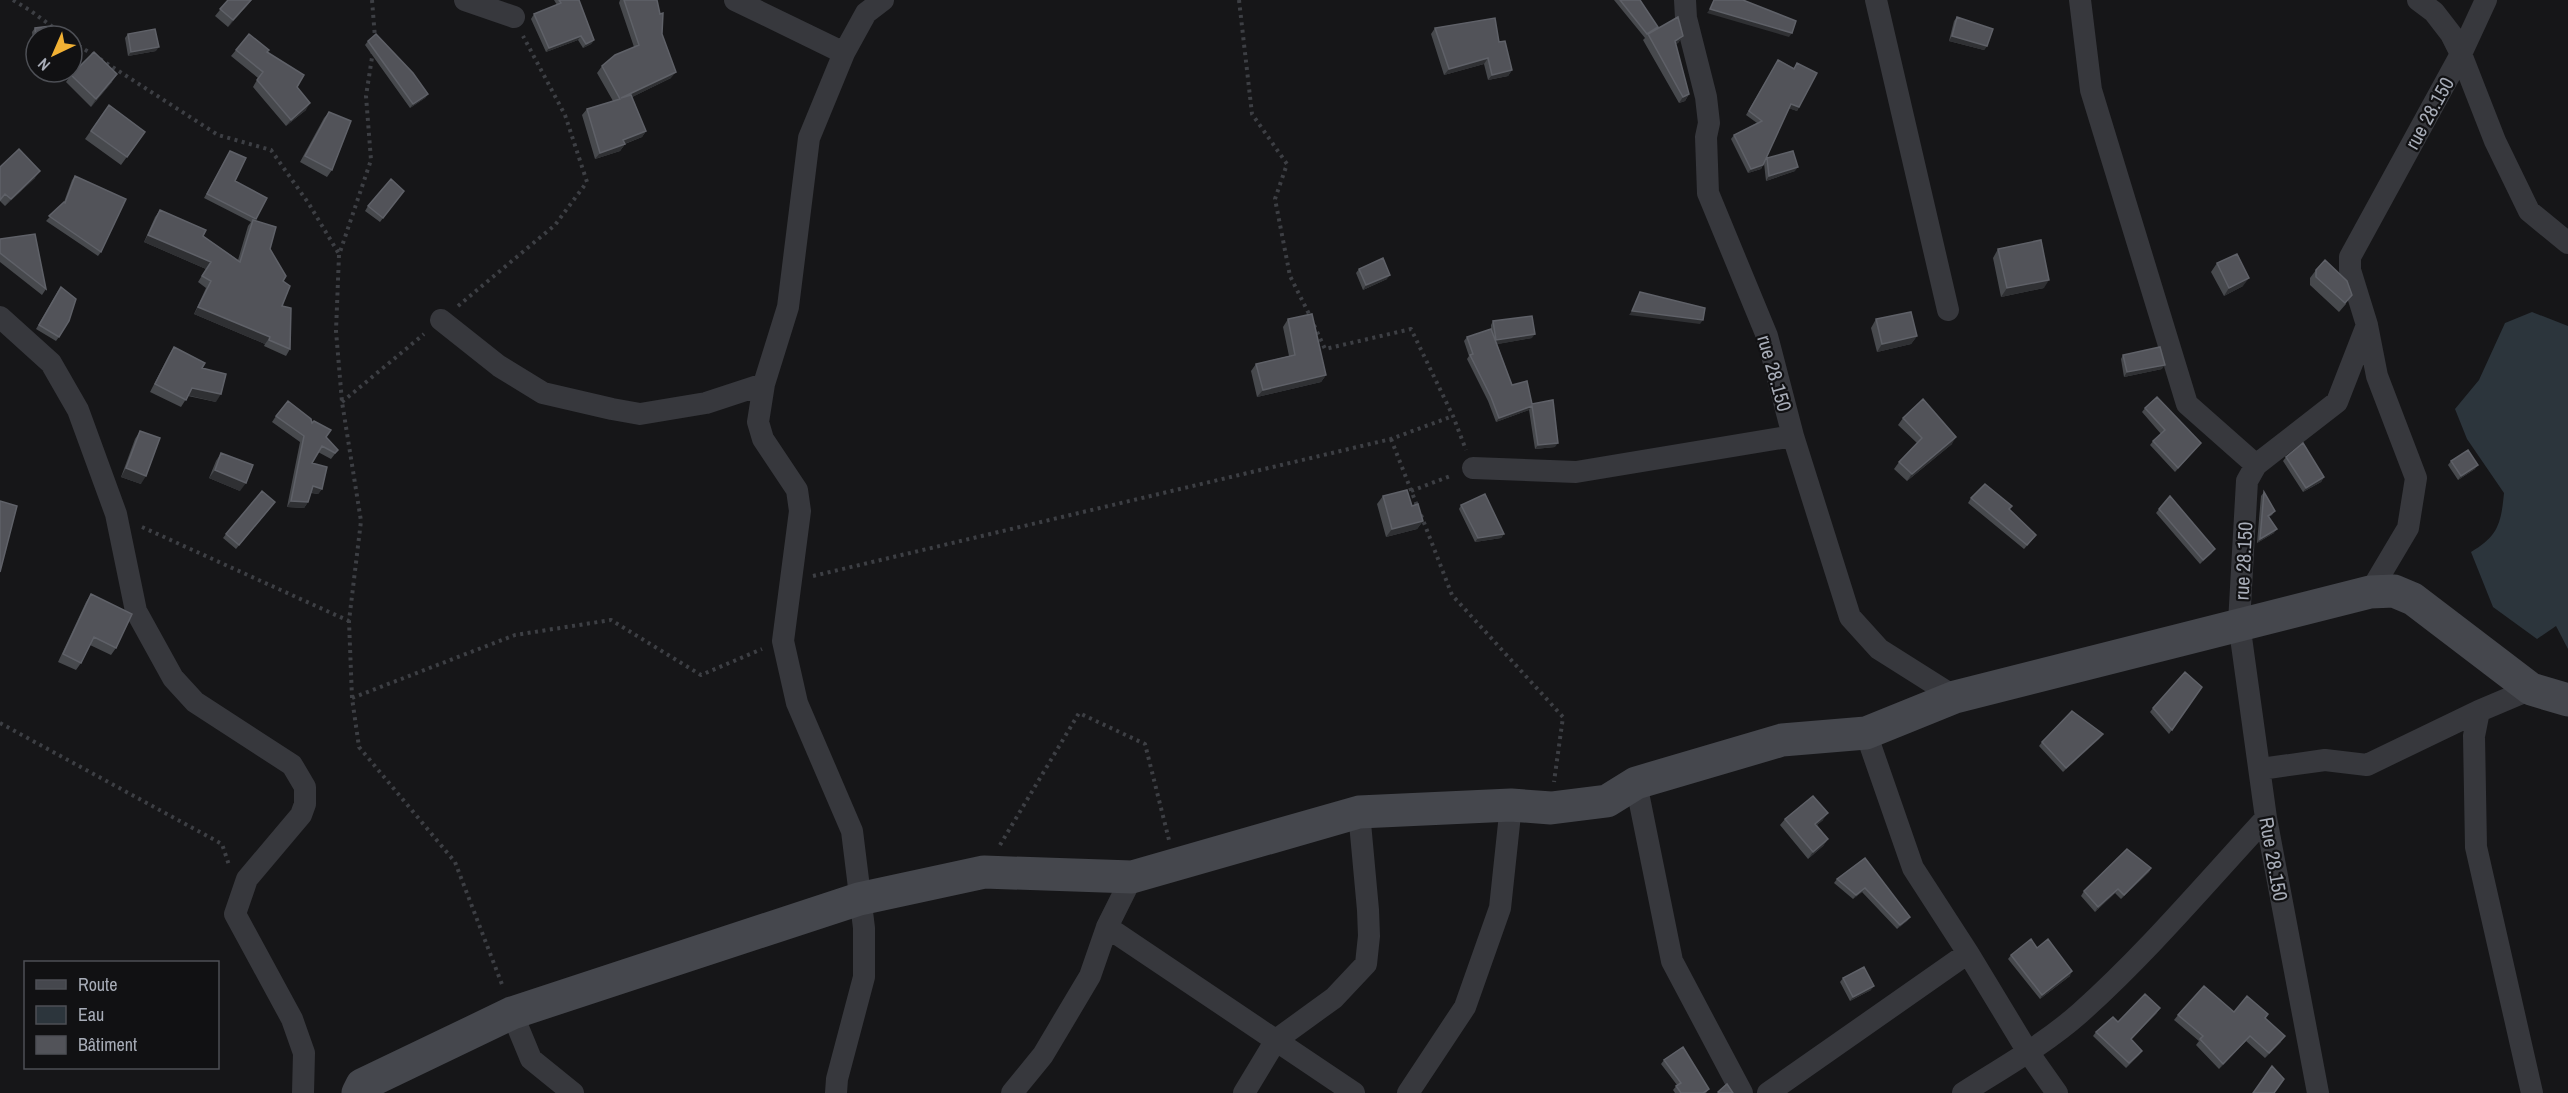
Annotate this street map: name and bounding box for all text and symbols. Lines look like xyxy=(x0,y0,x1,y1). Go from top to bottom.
north arrow xyxy=(24,24,84,84)
text: N xyxy=(33,54,55,76)
street label: rue 28.150 xyxy=(2398,72,2460,154)
street label: rue 28.150 xyxy=(1751,332,1799,414)
street label: rue 28.150 xyxy=(2227,521,2259,601)
street label: Rue 28.150 xyxy=(2253,815,2295,903)
legend xyxy=(24,961,219,1069)
text: Route xyxy=(78,972,117,997)
text: Eau xyxy=(78,1002,104,1027)
text: Bâtiment xyxy=(78,1032,137,1057)

